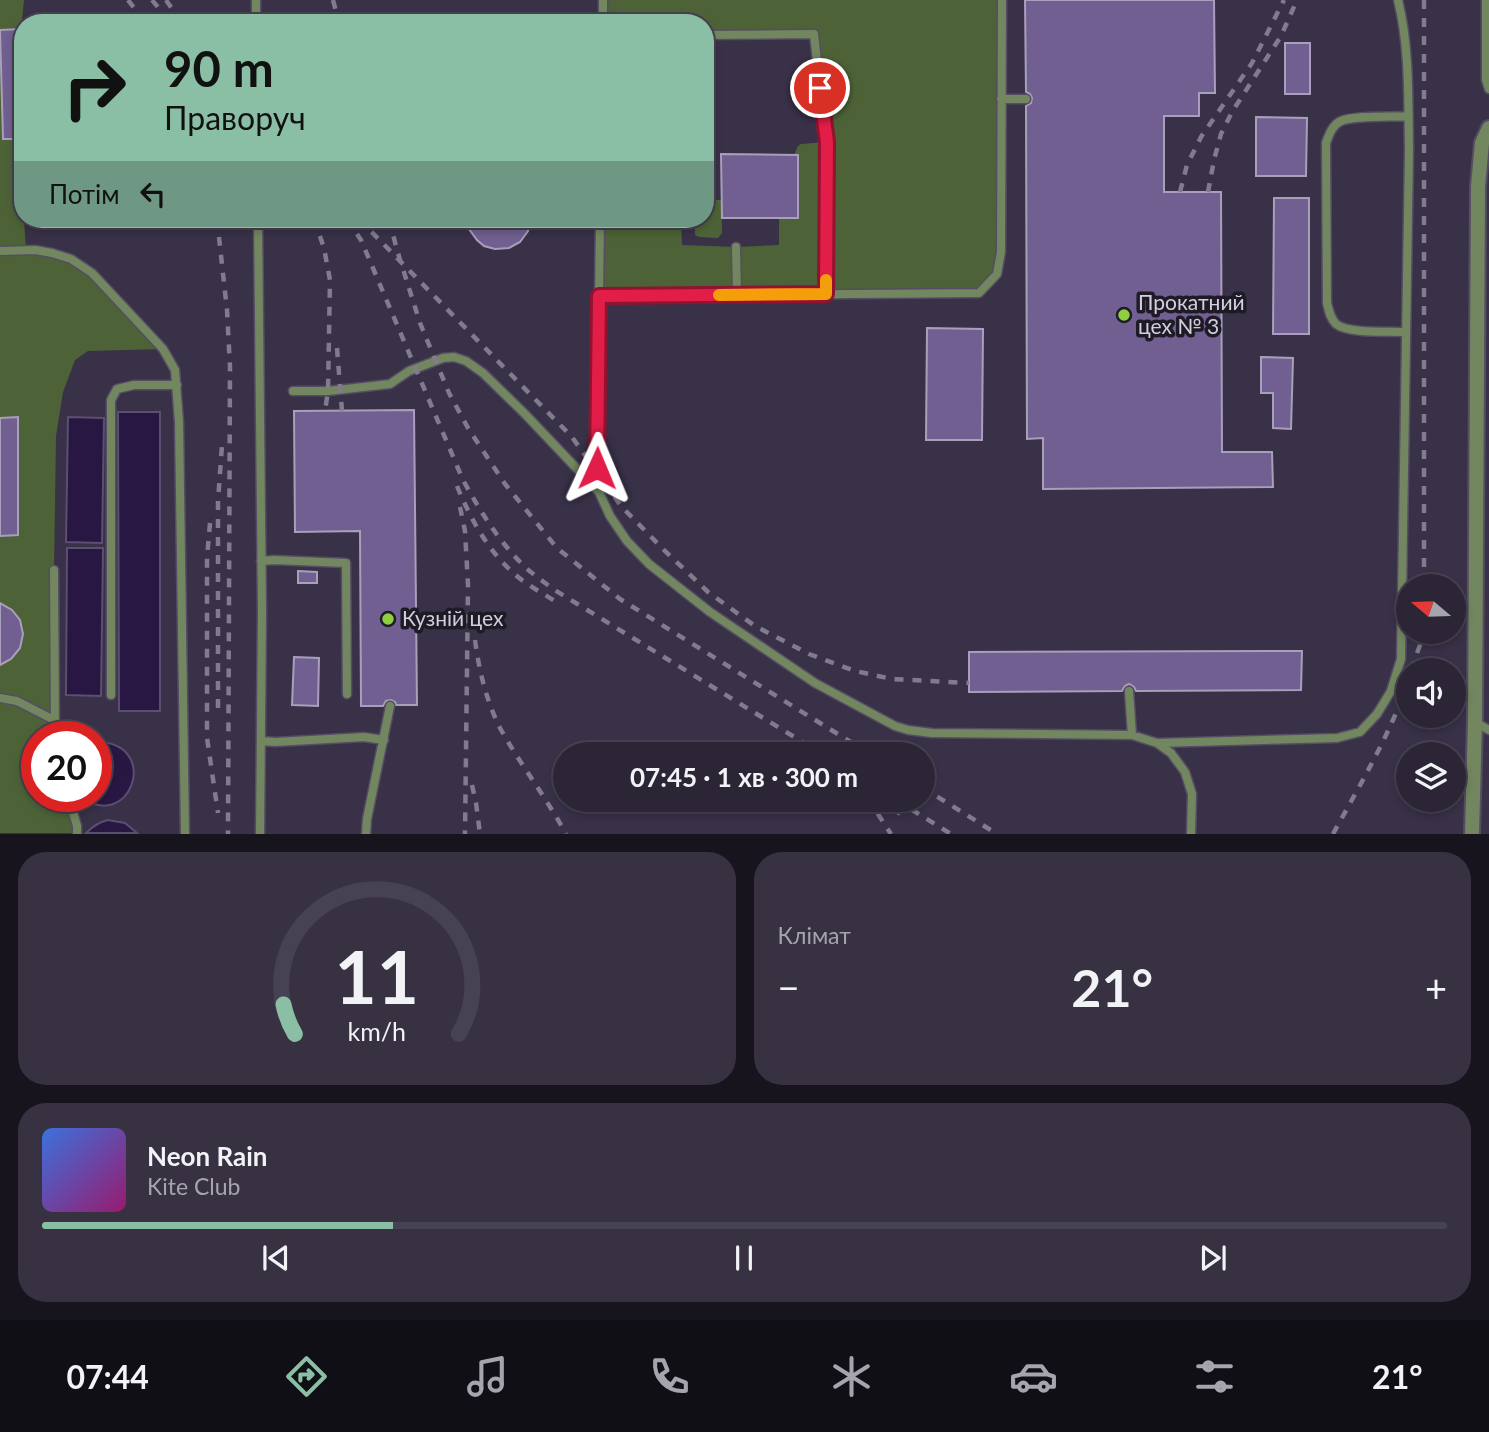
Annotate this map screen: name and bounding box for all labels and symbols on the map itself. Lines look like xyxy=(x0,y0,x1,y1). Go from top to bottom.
pin xyxy=(790,58,850,118)
place label: Прокатний цех № 3 xyxy=(1138,289,1245,338)
marker: Прокатний цех № 3 xyxy=(1116,307,1132,323)
position arrow xyxy=(560,431,634,505)
north arrow xyxy=(1396,574,1466,644)
place label: Кузній цех xyxy=(402,605,504,630)
marker: Кузній цех xyxy=(380,611,396,627)
speed limit sign: 20 xyxy=(21,721,112,812)

